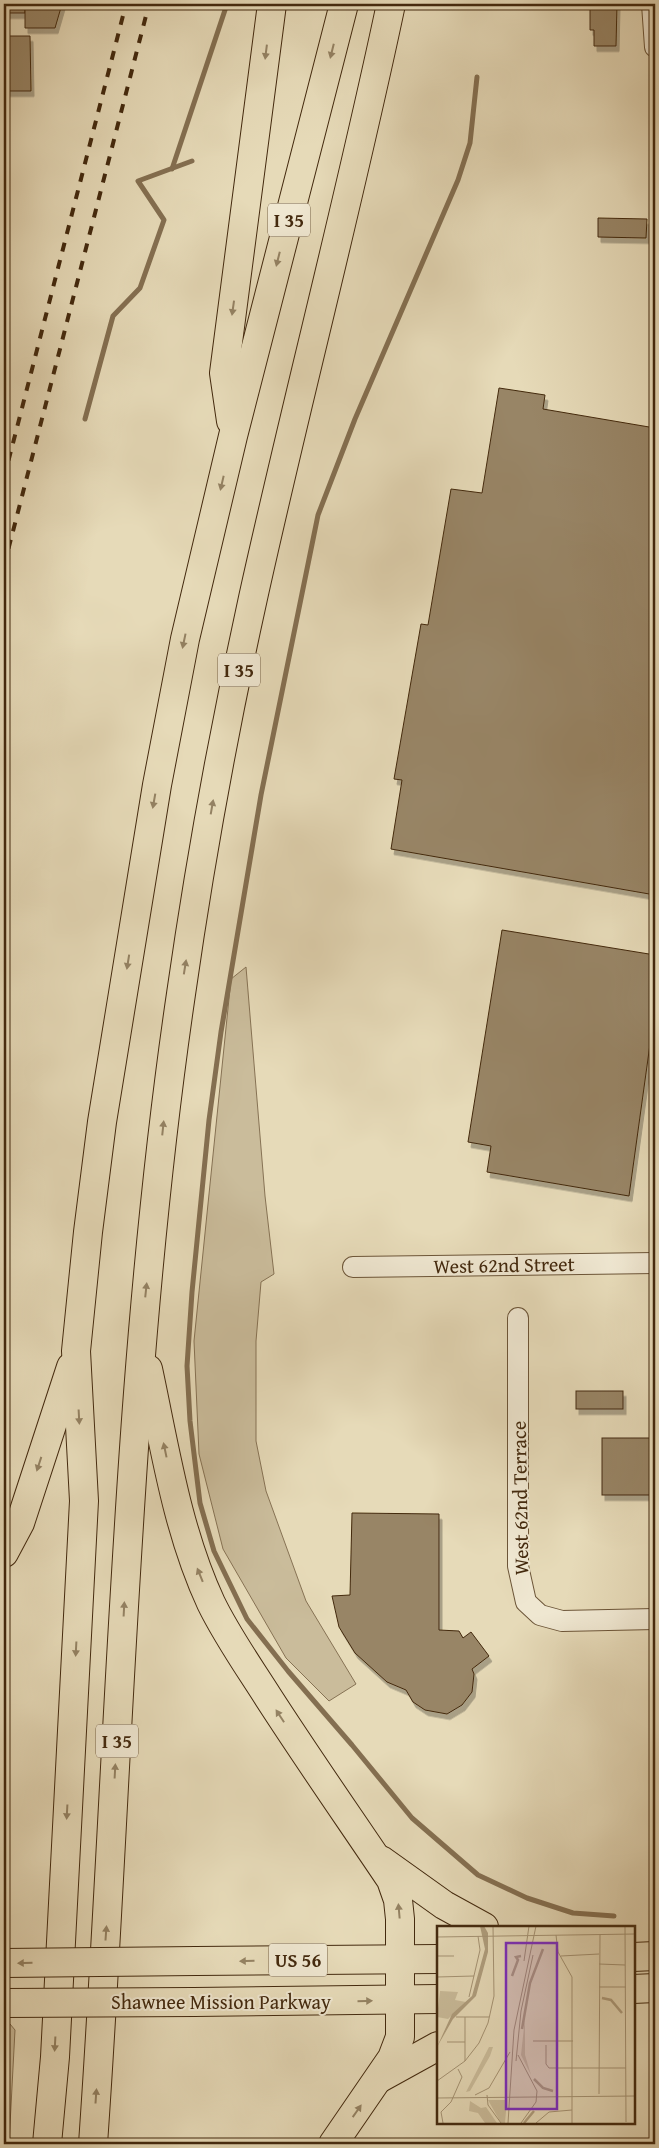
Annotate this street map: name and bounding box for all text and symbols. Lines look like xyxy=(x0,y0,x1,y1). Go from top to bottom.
one-way arrow xyxy=(328,43,336,58)
one-way arrow xyxy=(262,44,270,60)
road number: I 35 xyxy=(268,204,310,236)
one-way arrow xyxy=(274,252,282,267)
one-way arrow xyxy=(229,300,237,316)
one-way arrow xyxy=(217,476,225,491)
one-way arrow xyxy=(180,634,188,649)
road number: I 35 xyxy=(218,654,260,686)
one-way arrow xyxy=(150,794,158,810)
one-way arrow xyxy=(209,799,217,815)
one-way arrow xyxy=(123,954,131,970)
one-way arrow xyxy=(182,959,190,975)
one-way arrow xyxy=(159,1120,167,1136)
street label: West 62nd Street xyxy=(433,1249,575,1280)
one-way arrow xyxy=(142,1282,150,1298)
one-way arrow xyxy=(76,1410,84,1426)
street label: West 62nd Terrace xyxy=(504,1421,535,1575)
one-way arrow xyxy=(161,1443,169,1458)
one-way arrow xyxy=(35,1457,43,1472)
one-way arrow xyxy=(196,1567,204,1582)
one-way arrow xyxy=(121,1601,129,1617)
one-way arrow xyxy=(71,1642,79,1658)
one-way arrow xyxy=(276,1709,285,1722)
road number: I 35 xyxy=(96,1724,138,1758)
one-way arrow xyxy=(112,1763,120,1779)
one-way arrow xyxy=(63,1804,71,1820)
one-way arrow xyxy=(395,1902,403,1918)
one-way arrow xyxy=(103,1925,111,1941)
inset map xyxy=(437,1926,634,2123)
road number: US 56 xyxy=(269,1944,327,1976)
one-way arrow xyxy=(239,1957,255,1965)
one-way arrow xyxy=(17,1959,33,1967)
street label: Shawnee Mission Parkway xyxy=(111,1987,331,2016)
one-way arrow xyxy=(357,1996,373,2004)
one-way arrow xyxy=(51,2036,59,2052)
one-way arrow xyxy=(92,2087,100,2103)
one-way arrow xyxy=(351,2105,362,2118)

